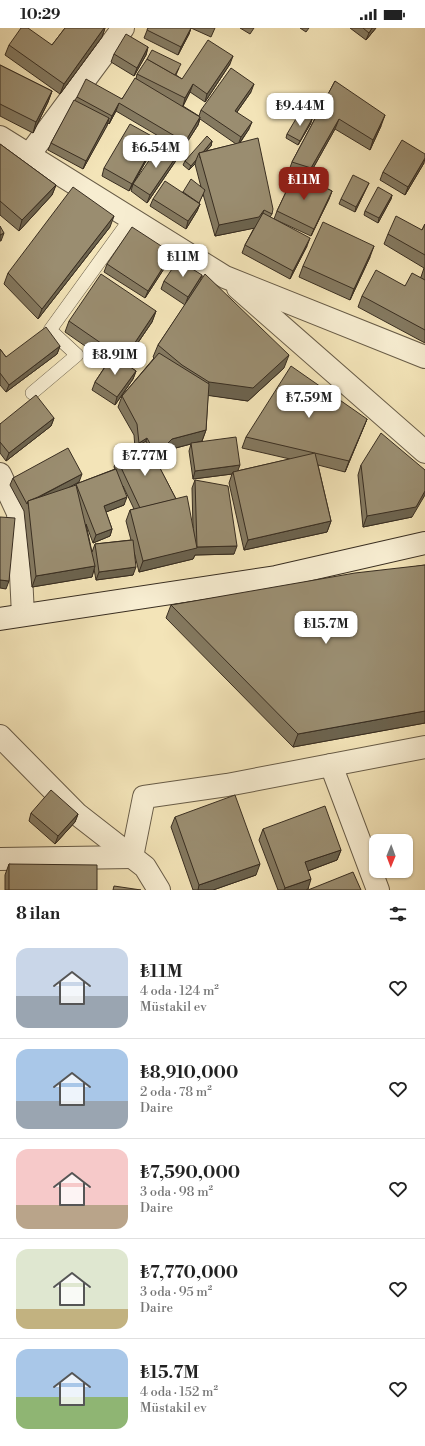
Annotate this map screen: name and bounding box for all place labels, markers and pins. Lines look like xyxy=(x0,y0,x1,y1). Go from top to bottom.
pin: ₺9.44M xyxy=(267,93,333,127)
pin: ₺6.54M xyxy=(123,135,189,169)
pin: ₺11M xyxy=(280,167,328,201)
pin: ₺11M xyxy=(159,244,207,278)
pin: ₺8.91M xyxy=(82,342,148,376)
pin: ₺7.59M xyxy=(276,385,342,419)
pin: ₺7.77M xyxy=(112,443,178,477)
pin: ₺15.7M xyxy=(293,611,359,645)

